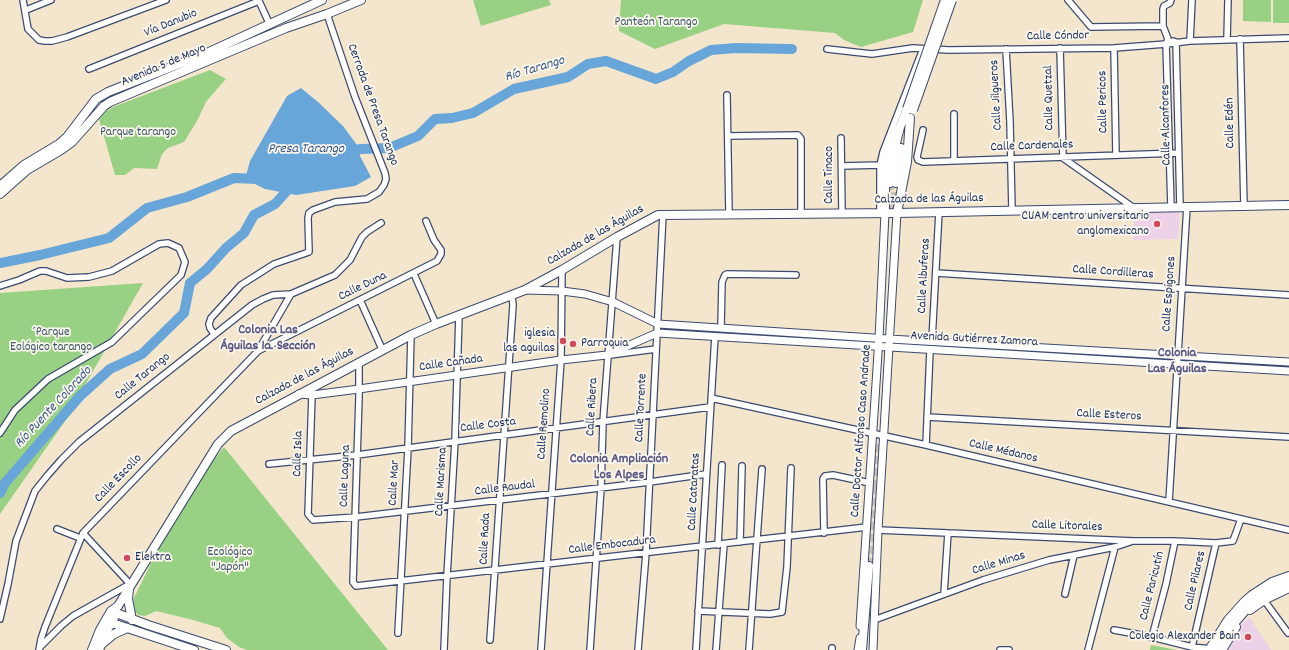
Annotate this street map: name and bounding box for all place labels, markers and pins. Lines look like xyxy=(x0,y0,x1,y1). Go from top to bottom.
place label: CUAM centro universitario anglomexicano xyxy=(1022,209,1149,240)
marker: CUAM centro universitario anglomexicano xyxy=(1152,219,1162,229)
place label: iglesia las aguilas xyxy=(503,326,555,357)
marker: iglesia las aguilas xyxy=(558,336,568,346)
place label: Parroquia xyxy=(581,336,628,352)
marker: Parroquia xyxy=(568,339,578,349)
place label: Elektra xyxy=(135,550,171,566)
marker: Elektra xyxy=(122,553,132,563)
place label: Colegio Alexander Bain xyxy=(1129,629,1240,645)
marker: Colegio Alexander Bain xyxy=(1243,632,1253,642)

